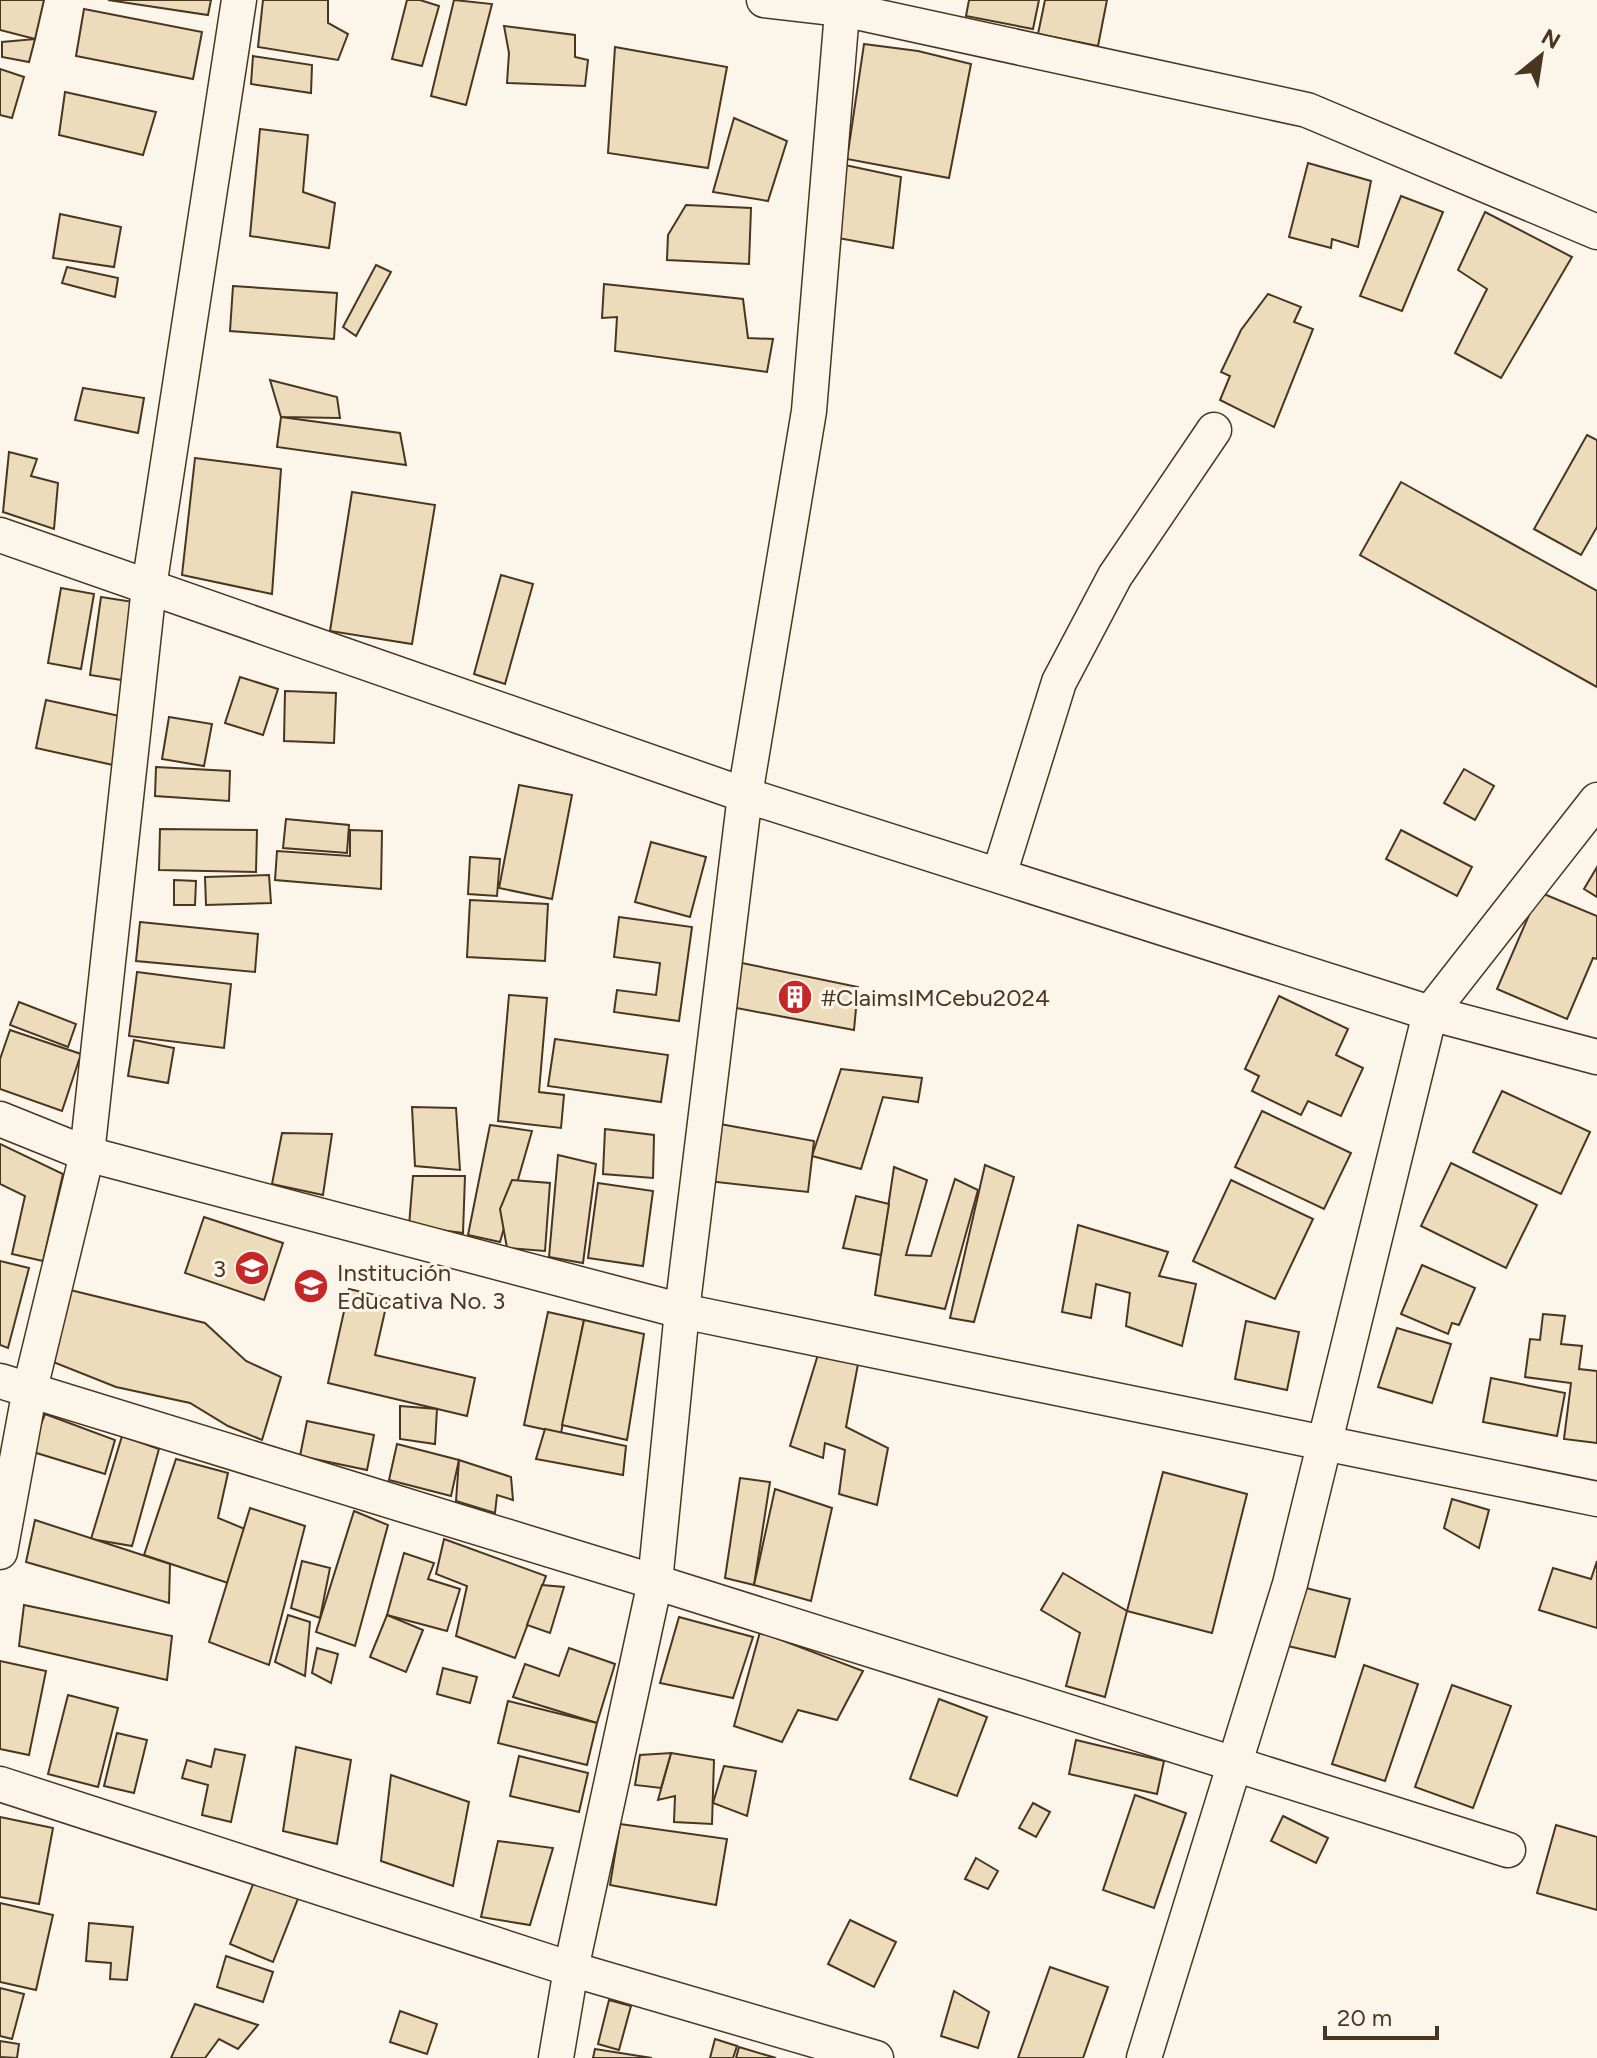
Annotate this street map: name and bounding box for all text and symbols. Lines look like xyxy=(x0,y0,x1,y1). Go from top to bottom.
north arrow xyxy=(1501,16,1581,96)
text: N xyxy=(1537,23,1565,55)
building icon: #ClaimsIMCebu2024 xyxy=(776,978,814,1016)
place label: #ClaimsIMCebu2024 xyxy=(821,983,1050,1012)
school or university icon: 3 xyxy=(233,1249,271,1287)
place label: 3 xyxy=(213,1254,226,1283)
place label: Institución Educativa No. 3 xyxy=(337,1258,505,1315)
school or university icon: Institución Educativa No. 3 xyxy=(292,1267,330,1305)
scale bar xyxy=(1325,1990,1437,2040)
text: 20 m xyxy=(1337,2003,1392,2032)

